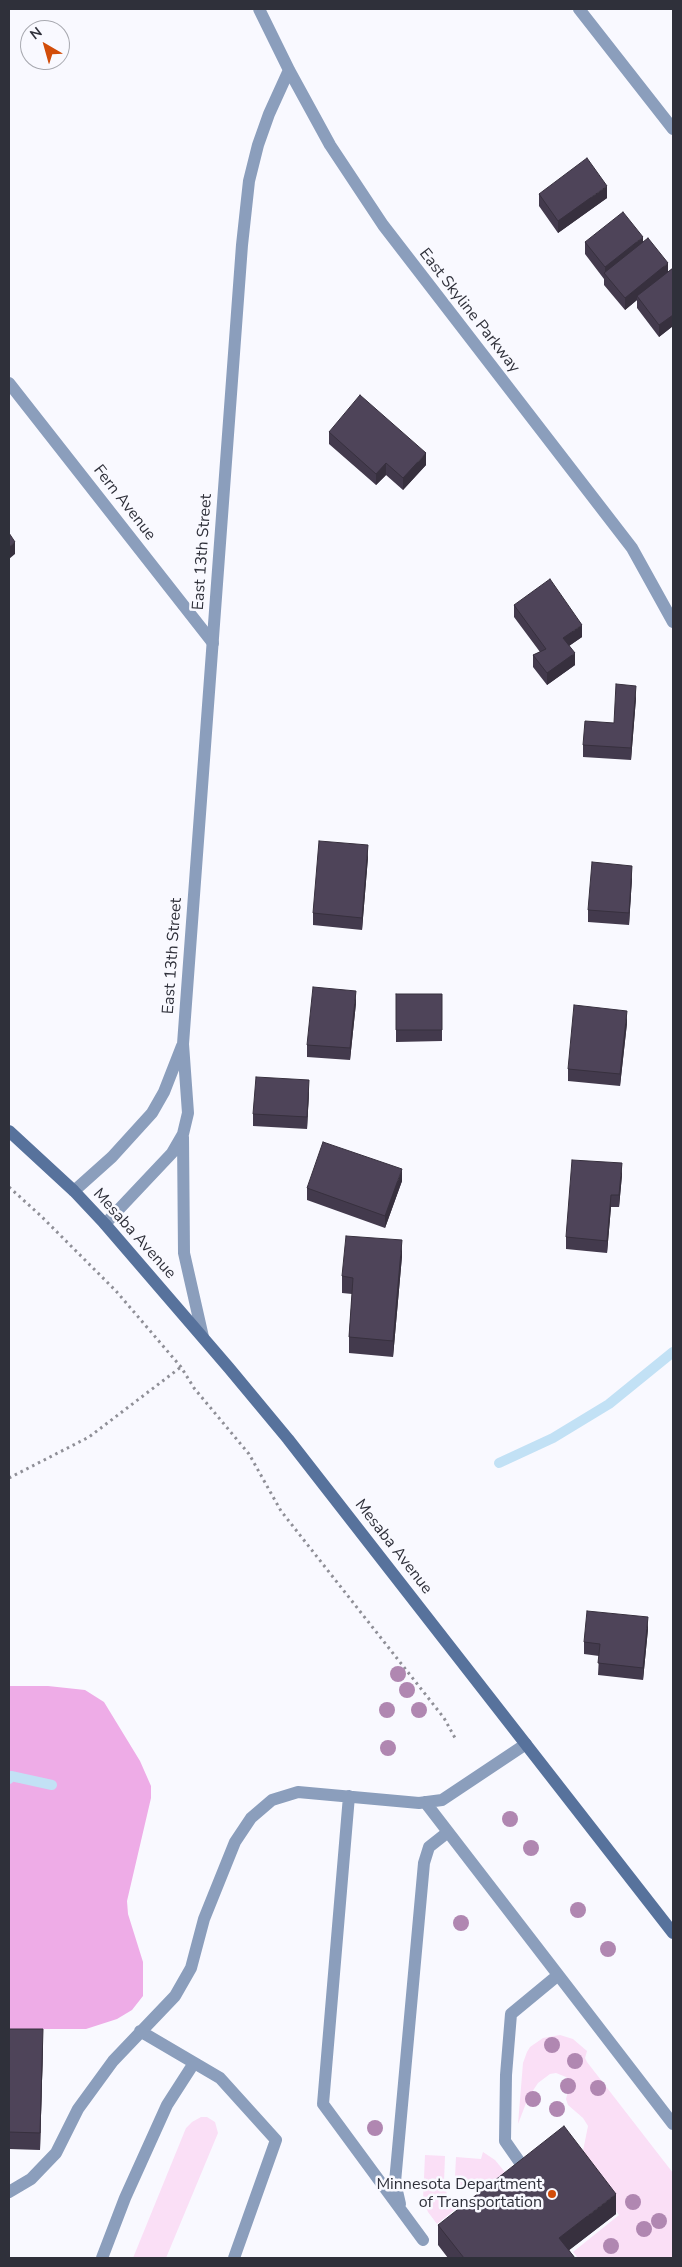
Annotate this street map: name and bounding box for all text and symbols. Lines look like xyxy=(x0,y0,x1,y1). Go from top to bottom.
north arrow xyxy=(20,20,70,70)
text: N xyxy=(26,23,46,44)
street label: East Skyline Parkway xyxy=(414,245,524,377)
street label: Fern Avenue xyxy=(89,461,159,545)
street label: East 13th Street xyxy=(189,493,217,611)
street label: East 13th Street xyxy=(159,897,187,1015)
street label: Mesaba Avenue xyxy=(88,1185,180,1283)
street label: Mesaba Avenue xyxy=(350,1496,436,1598)
place label: Minnesota Department of Transportation xyxy=(376,2175,542,2213)
marker: Minnesota Department of Transportation xyxy=(546,2188,558,2200)

